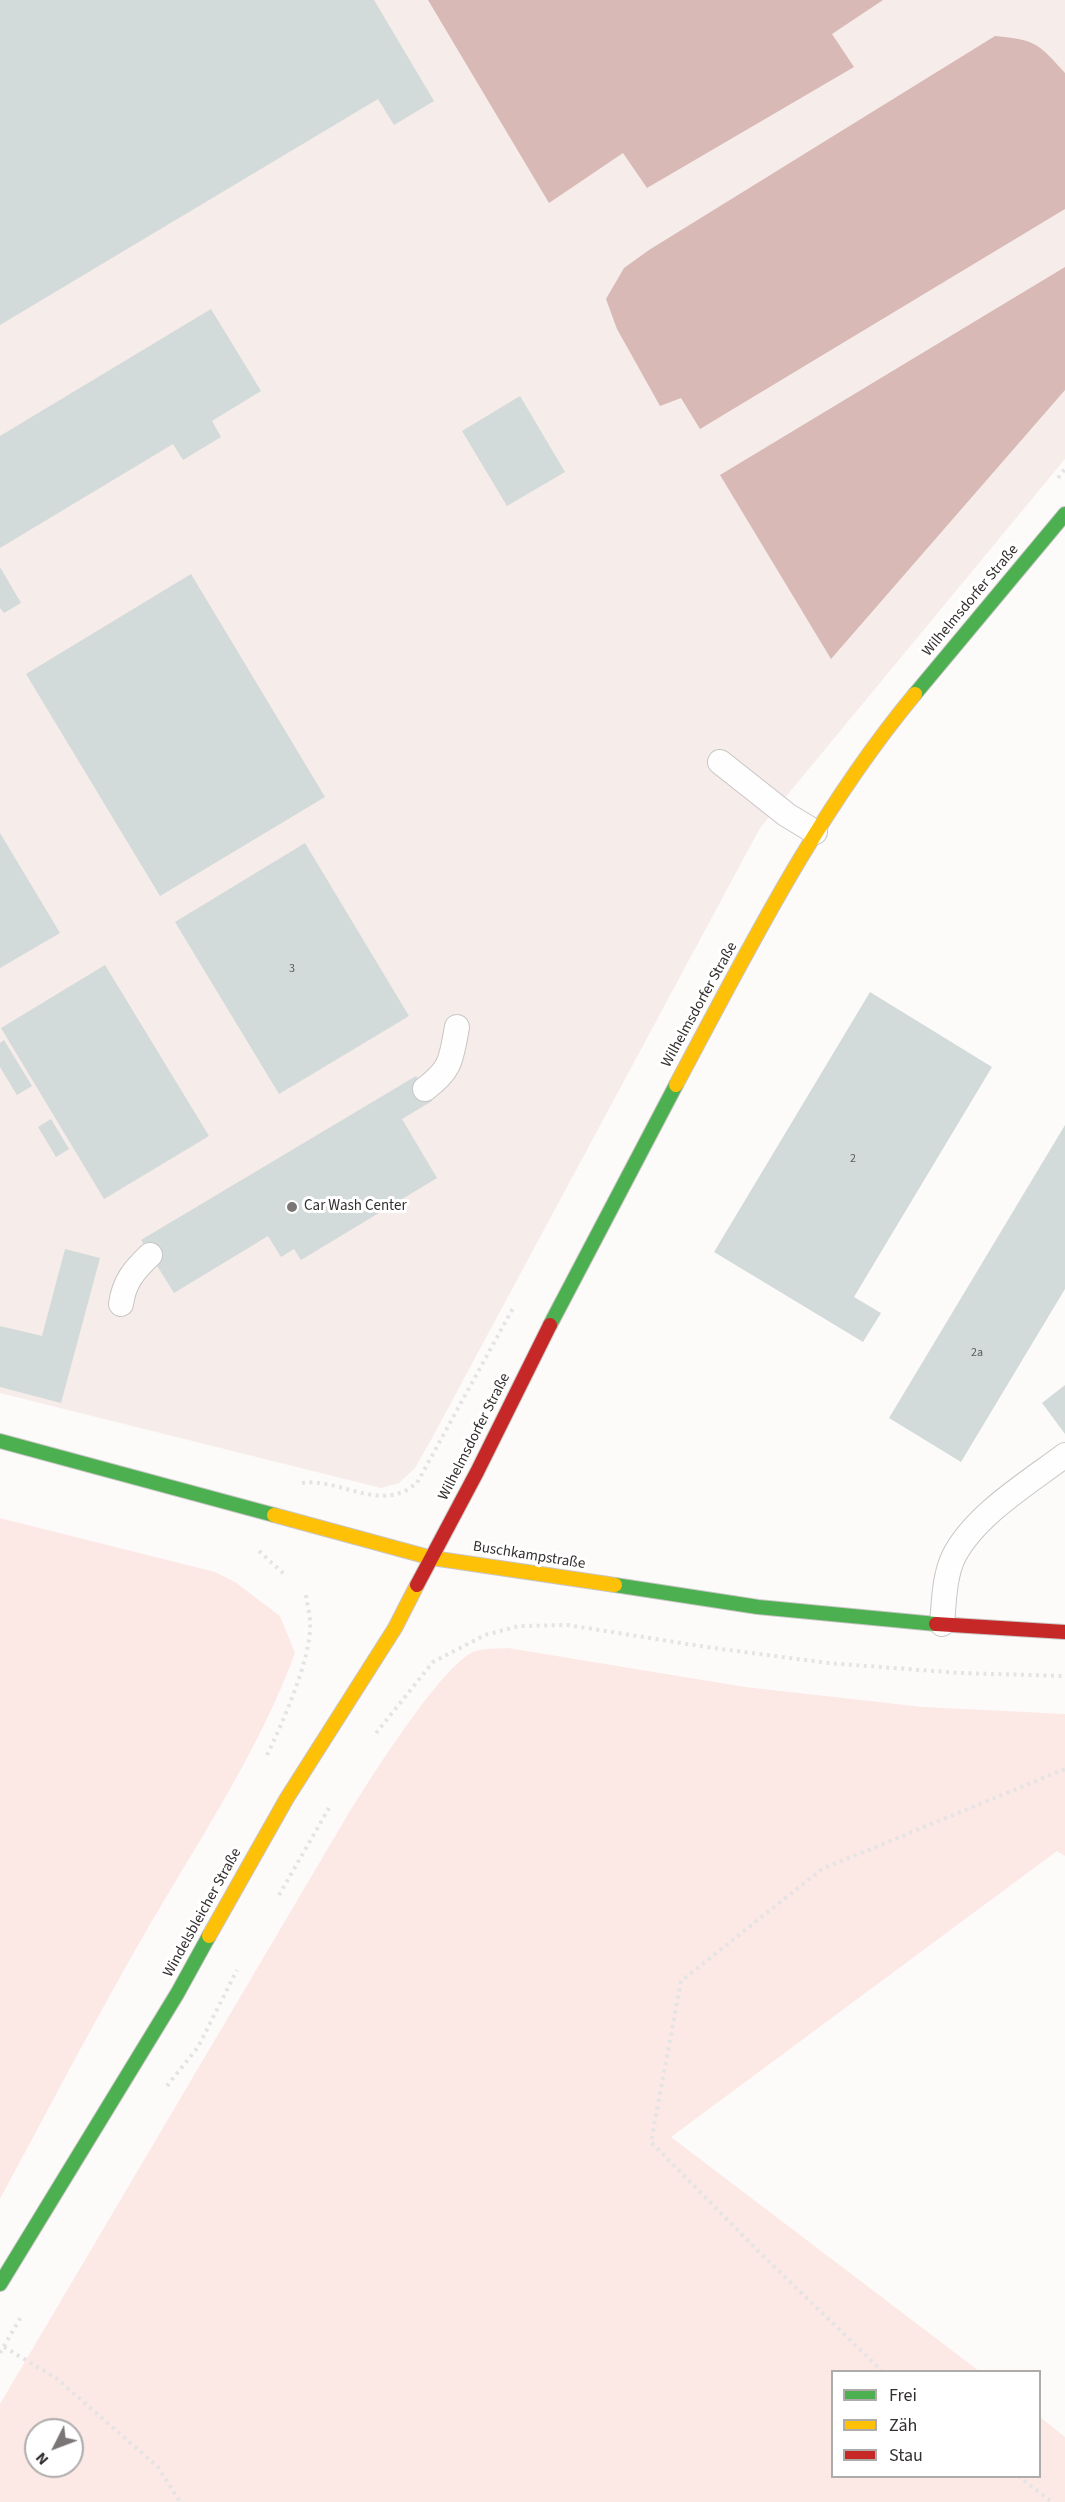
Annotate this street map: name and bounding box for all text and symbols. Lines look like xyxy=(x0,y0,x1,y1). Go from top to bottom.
street label: Wilhelmsdorfer Straße xyxy=(919,542,1023,660)
street label: Wilhelmsdorfer Straße xyxy=(658,939,742,1071)
house number: 3 xyxy=(289,962,295,976)
house number: 2 xyxy=(850,1152,856,1166)
place label: Car Wash Center xyxy=(304,1198,407,1216)
marker: Car Wash Center xyxy=(285,1200,299,1214)
house number: 2a xyxy=(971,1346,983,1360)
street label: Wilhelmsdorfer Straße xyxy=(435,1370,515,1504)
street label: Buschkampstraße xyxy=(472,1538,586,1574)
street label: Windelsbleicher Straße xyxy=(160,1845,246,1981)
legend xyxy=(831,2370,1041,2478)
text: Frei xyxy=(889,2383,917,2408)
text: Zäh xyxy=(889,2413,917,2438)
north arrow xyxy=(24,2418,84,2478)
text: Stau xyxy=(889,2443,923,2468)
text: N xyxy=(30,2447,54,2470)

